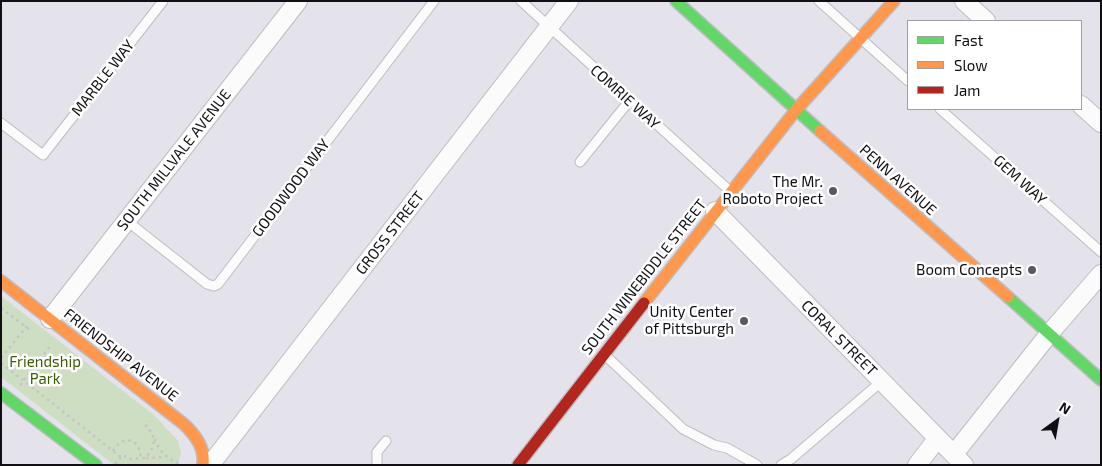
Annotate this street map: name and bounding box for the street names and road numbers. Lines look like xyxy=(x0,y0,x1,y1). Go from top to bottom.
street label: MARBLE WAY xyxy=(68,36,138,120)
street label: COMRIE WAY xyxy=(586,61,664,133)
street label: SOUTH MILLVALE AVENUE xyxy=(113,86,235,234)
street label: GOODWOOD WAY xyxy=(248,135,334,241)
street label: PENN AVENUE xyxy=(856,141,940,219)
street label: GEM WAY xyxy=(990,151,1050,209)
street label: GROSS STREET xyxy=(352,188,428,278)
street label: SOUTH WINEBIDDLE STREET xyxy=(578,196,710,358)
street label: CORAL STREET xyxy=(797,296,881,380)
street label: FRIENDSHIP AVENUE xyxy=(60,305,182,405)

